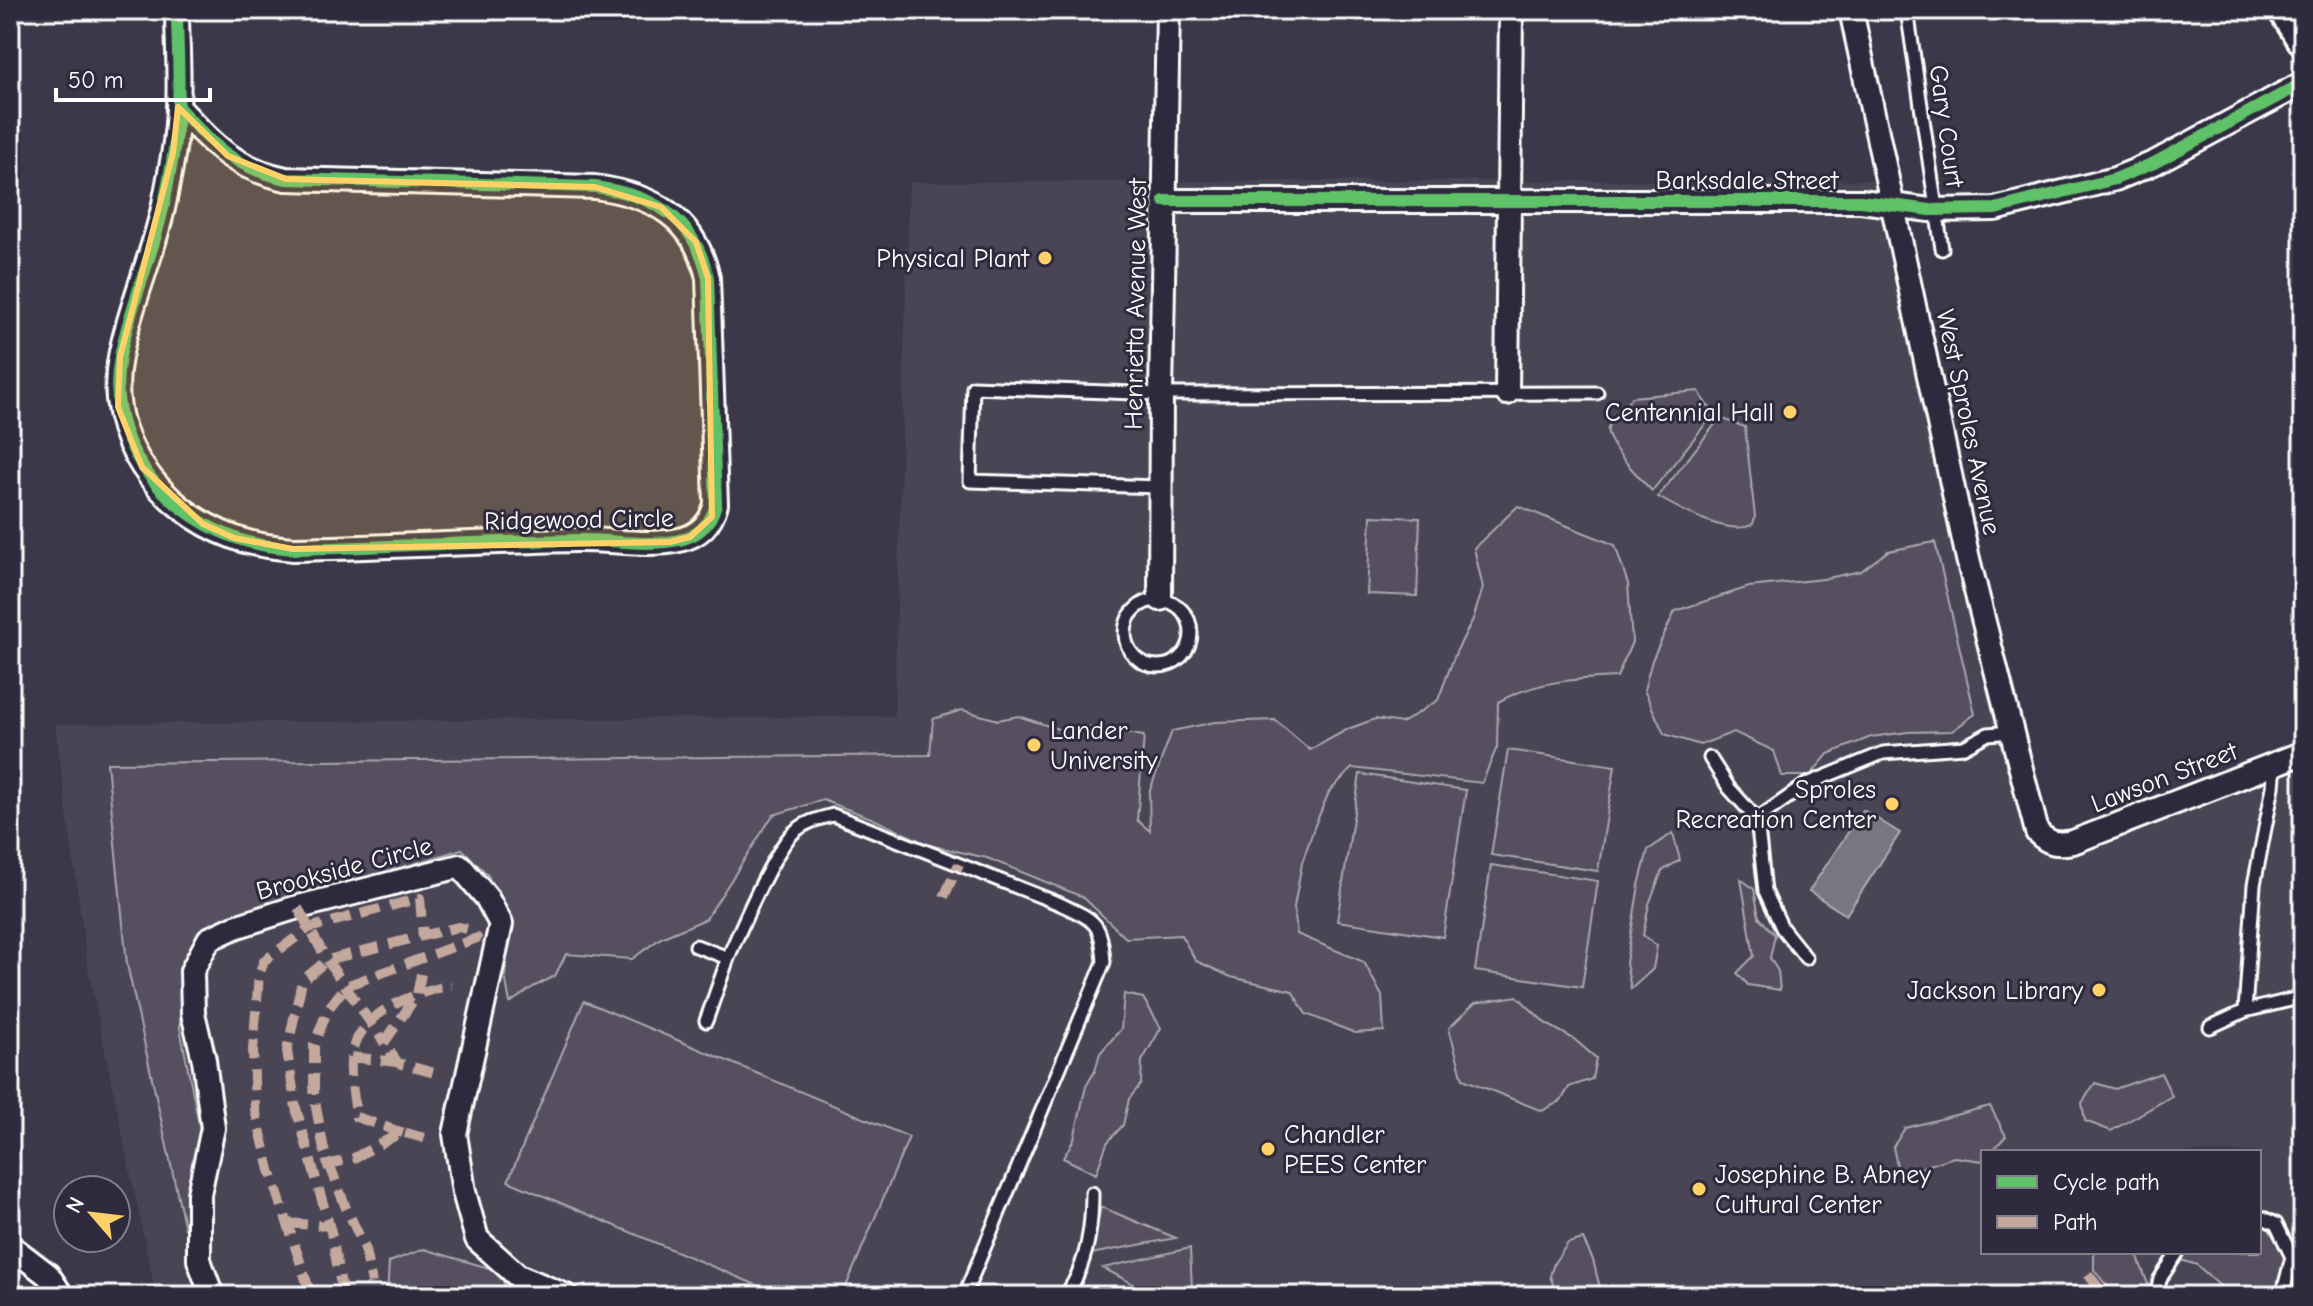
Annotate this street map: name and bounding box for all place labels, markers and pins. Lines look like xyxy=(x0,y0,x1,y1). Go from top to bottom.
place label: Physical Plant xyxy=(876,244,1031,274)
marker: Physical Plant xyxy=(1036,249,1054,267)
place label: Centennial Hall xyxy=(1605,398,1774,428)
marker: Centennial Hall xyxy=(1781,403,1799,421)
place label: Lander University xyxy=(1050,716,1158,776)
marker: Lander University xyxy=(1025,736,1043,754)
place label: Sproles Recreation Center xyxy=(1675,775,1877,835)
marker: Sproles Recreation Center xyxy=(1883,795,1901,813)
place label: Jackson Library xyxy=(1907,976,2083,1006)
marker: Jackson Library xyxy=(2090,981,2108,999)
place label: Chandler PEES Center xyxy=(1284,1120,1427,1180)
marker: Chandler PEES Center xyxy=(1259,1140,1277,1158)
place label: Josephine B. Abney Cultural Center xyxy=(1715,1160,1931,1220)
marker: Josephine B. Abney Cultural Center xyxy=(1690,1180,1708,1198)

